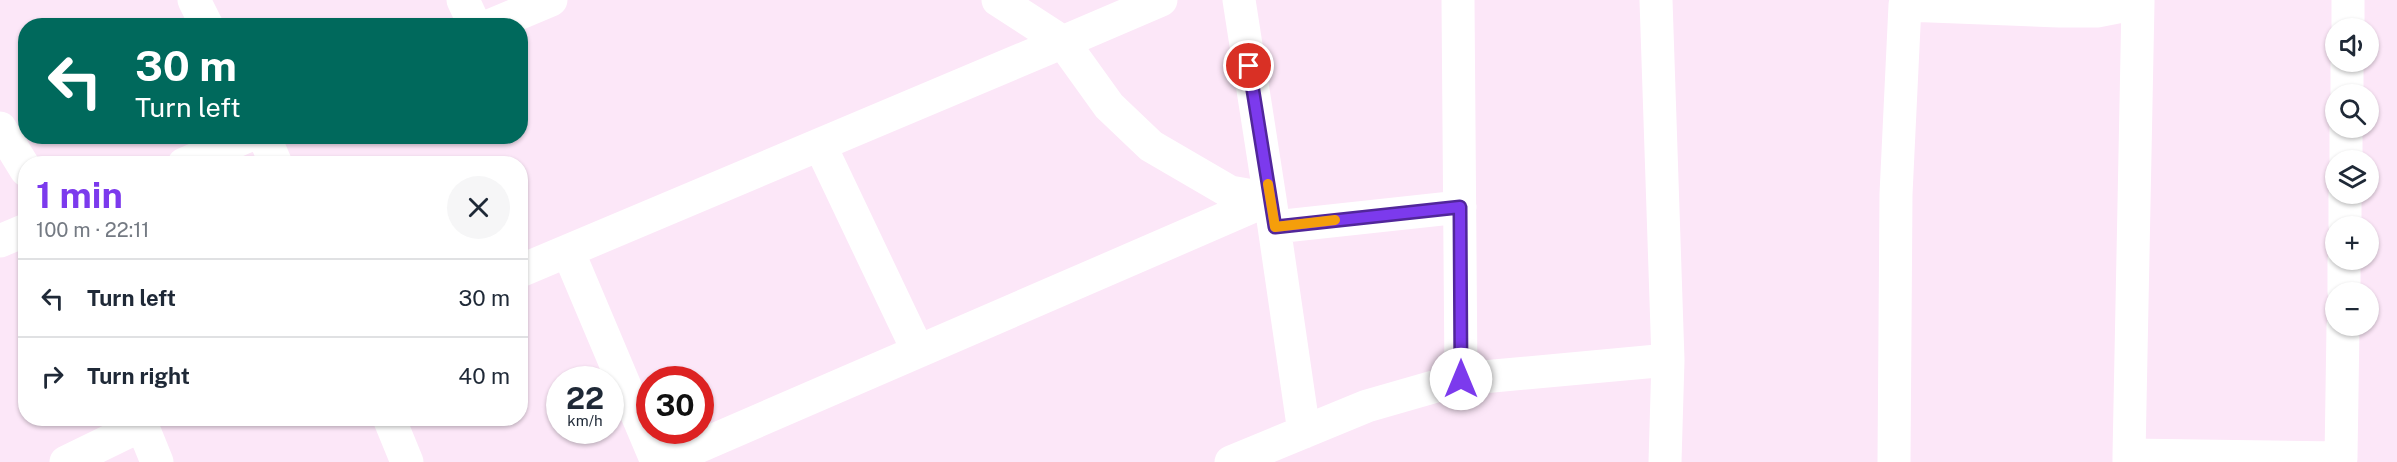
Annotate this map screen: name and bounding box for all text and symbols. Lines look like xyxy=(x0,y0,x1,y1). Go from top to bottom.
map controls xyxy=(2325,18,2379,336)
button: sound xyxy=(2325,18,2379,72)
pin xyxy=(1223,40,1274,91)
text: 30 m xyxy=(135,41,237,90)
icon: left xyxy=(36,42,114,120)
icon: arrive xyxy=(1232,49,1265,82)
button: search xyxy=(2325,84,2379,138)
text: Turn left xyxy=(135,91,241,123)
button: layers xyxy=(2325,150,2379,204)
text: 1 min xyxy=(36,174,123,216)
button: close xyxy=(447,176,510,239)
button: + xyxy=(2325,216,2379,270)
text: 100 m · 22:11 xyxy=(36,218,149,242)
icon: left xyxy=(36,282,69,315)
button: − xyxy=(2325,282,2379,336)
text: Turn left xyxy=(87,285,176,311)
text: 30 m xyxy=(458,285,510,311)
position arrow xyxy=(1429,347,1493,411)
icon: right xyxy=(36,360,69,393)
text: Turn right xyxy=(87,363,190,389)
text: 40 m xyxy=(458,363,510,389)
speed limit sign: 30 xyxy=(636,366,714,444)
text: 22 xyxy=(566,380,604,416)
text: km/h xyxy=(567,412,603,429)

